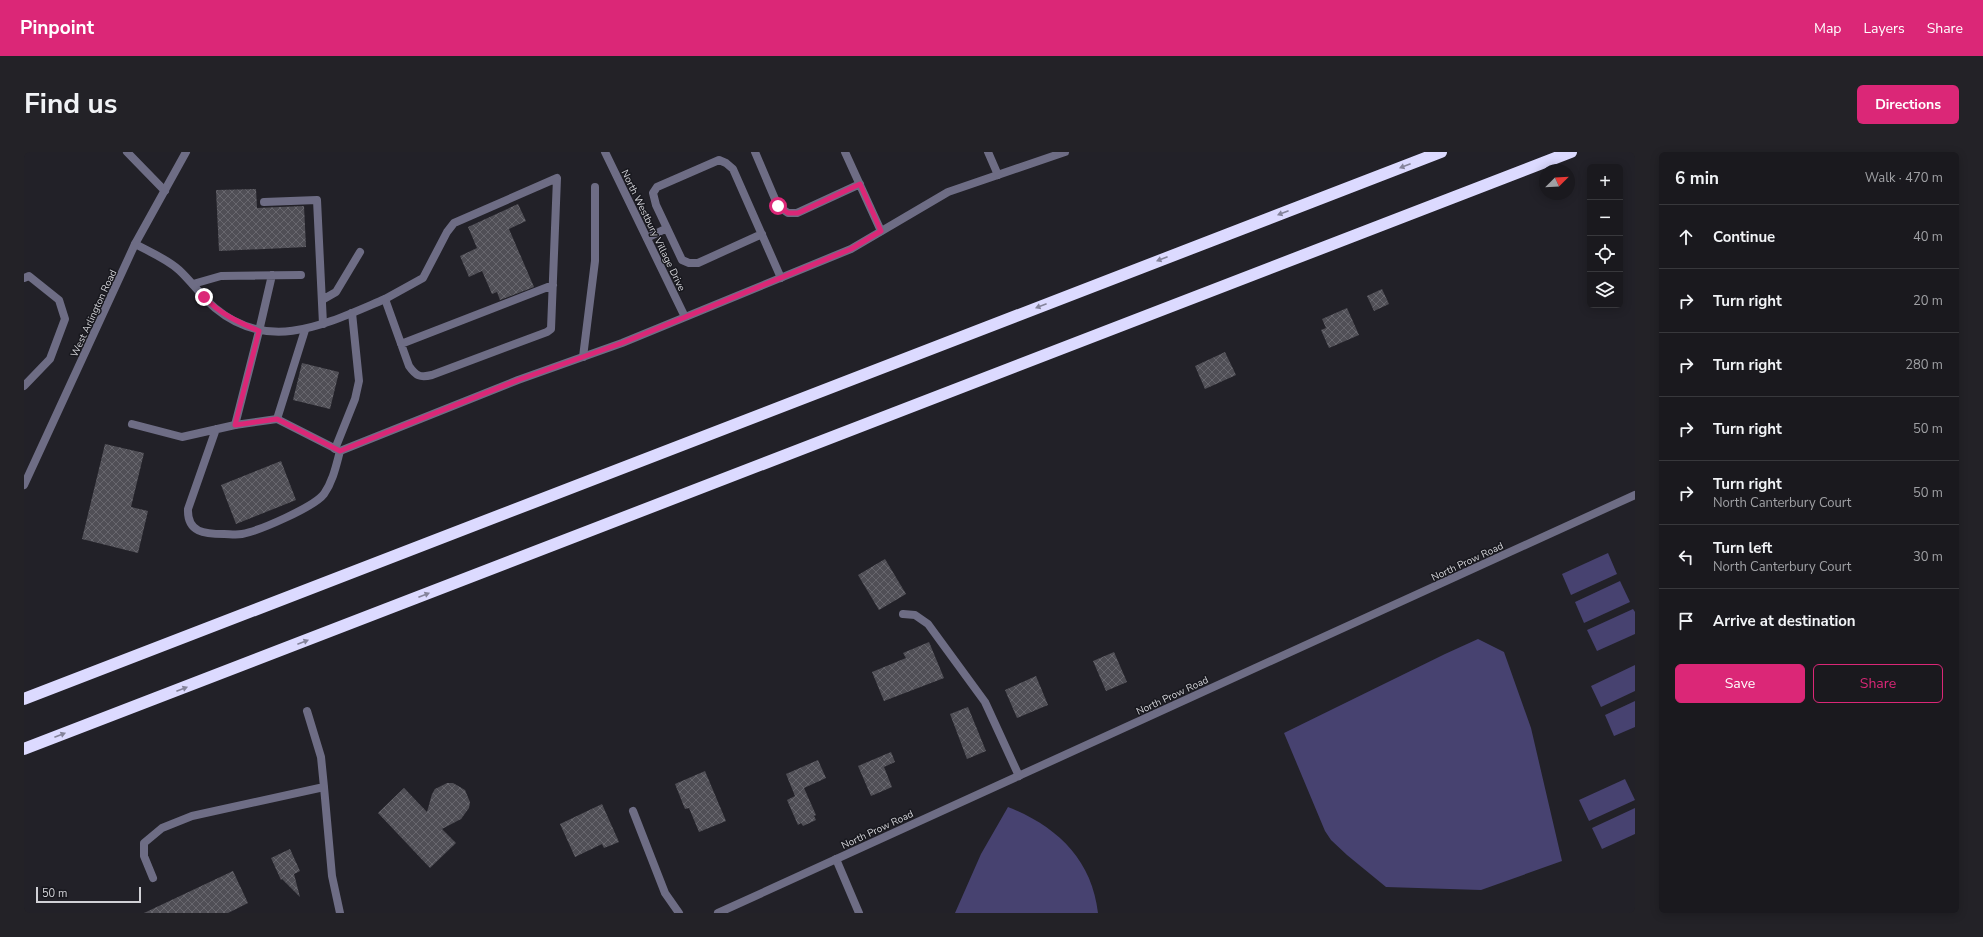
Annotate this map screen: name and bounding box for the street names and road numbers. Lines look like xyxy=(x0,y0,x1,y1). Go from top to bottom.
street label: North Westbury Village Drive xyxy=(618,167,689,293)
street label: West Arlington Road xyxy=(68,267,120,359)
street label: North Prow Road xyxy=(1429,539,1506,585)
street label: North Prow Road xyxy=(1134,673,1211,719)
street label: North Prow Road xyxy=(839,807,916,853)

